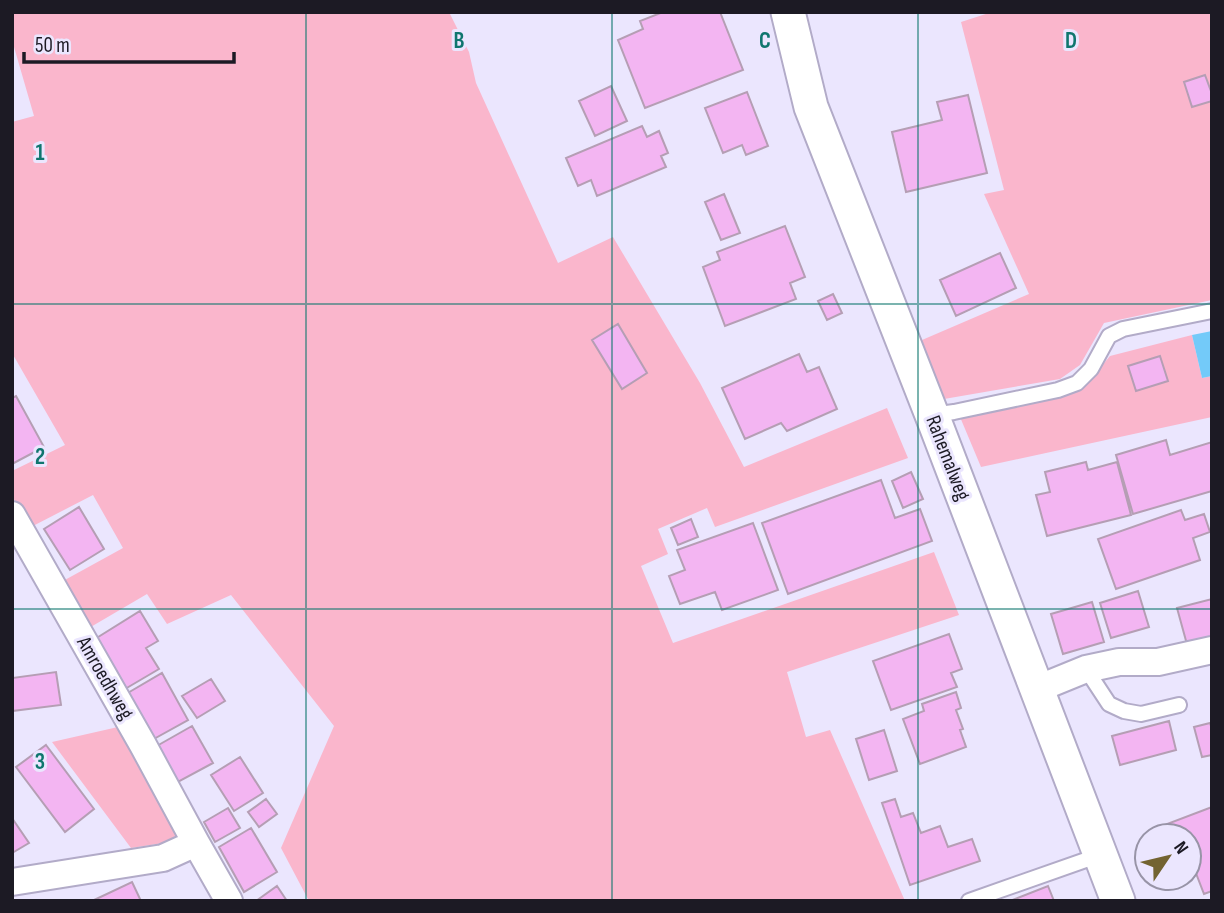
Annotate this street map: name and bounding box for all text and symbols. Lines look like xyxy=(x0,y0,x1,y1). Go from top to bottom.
scale bar xyxy=(24,21,234,65)
text: B xyxy=(454,27,465,55)
text: C xyxy=(759,27,771,55)
text: D xyxy=(1065,27,1077,55)
text: 50 m xyxy=(35,33,70,58)
text: 1 xyxy=(35,139,45,167)
street label: Rahemalweg xyxy=(920,412,976,504)
text: 2 xyxy=(35,443,45,471)
street label: Amroedhweg xyxy=(71,631,139,724)
text: 3 xyxy=(35,748,45,776)
north arrow xyxy=(1133,822,1203,892)
text: N xyxy=(1168,837,1193,859)

